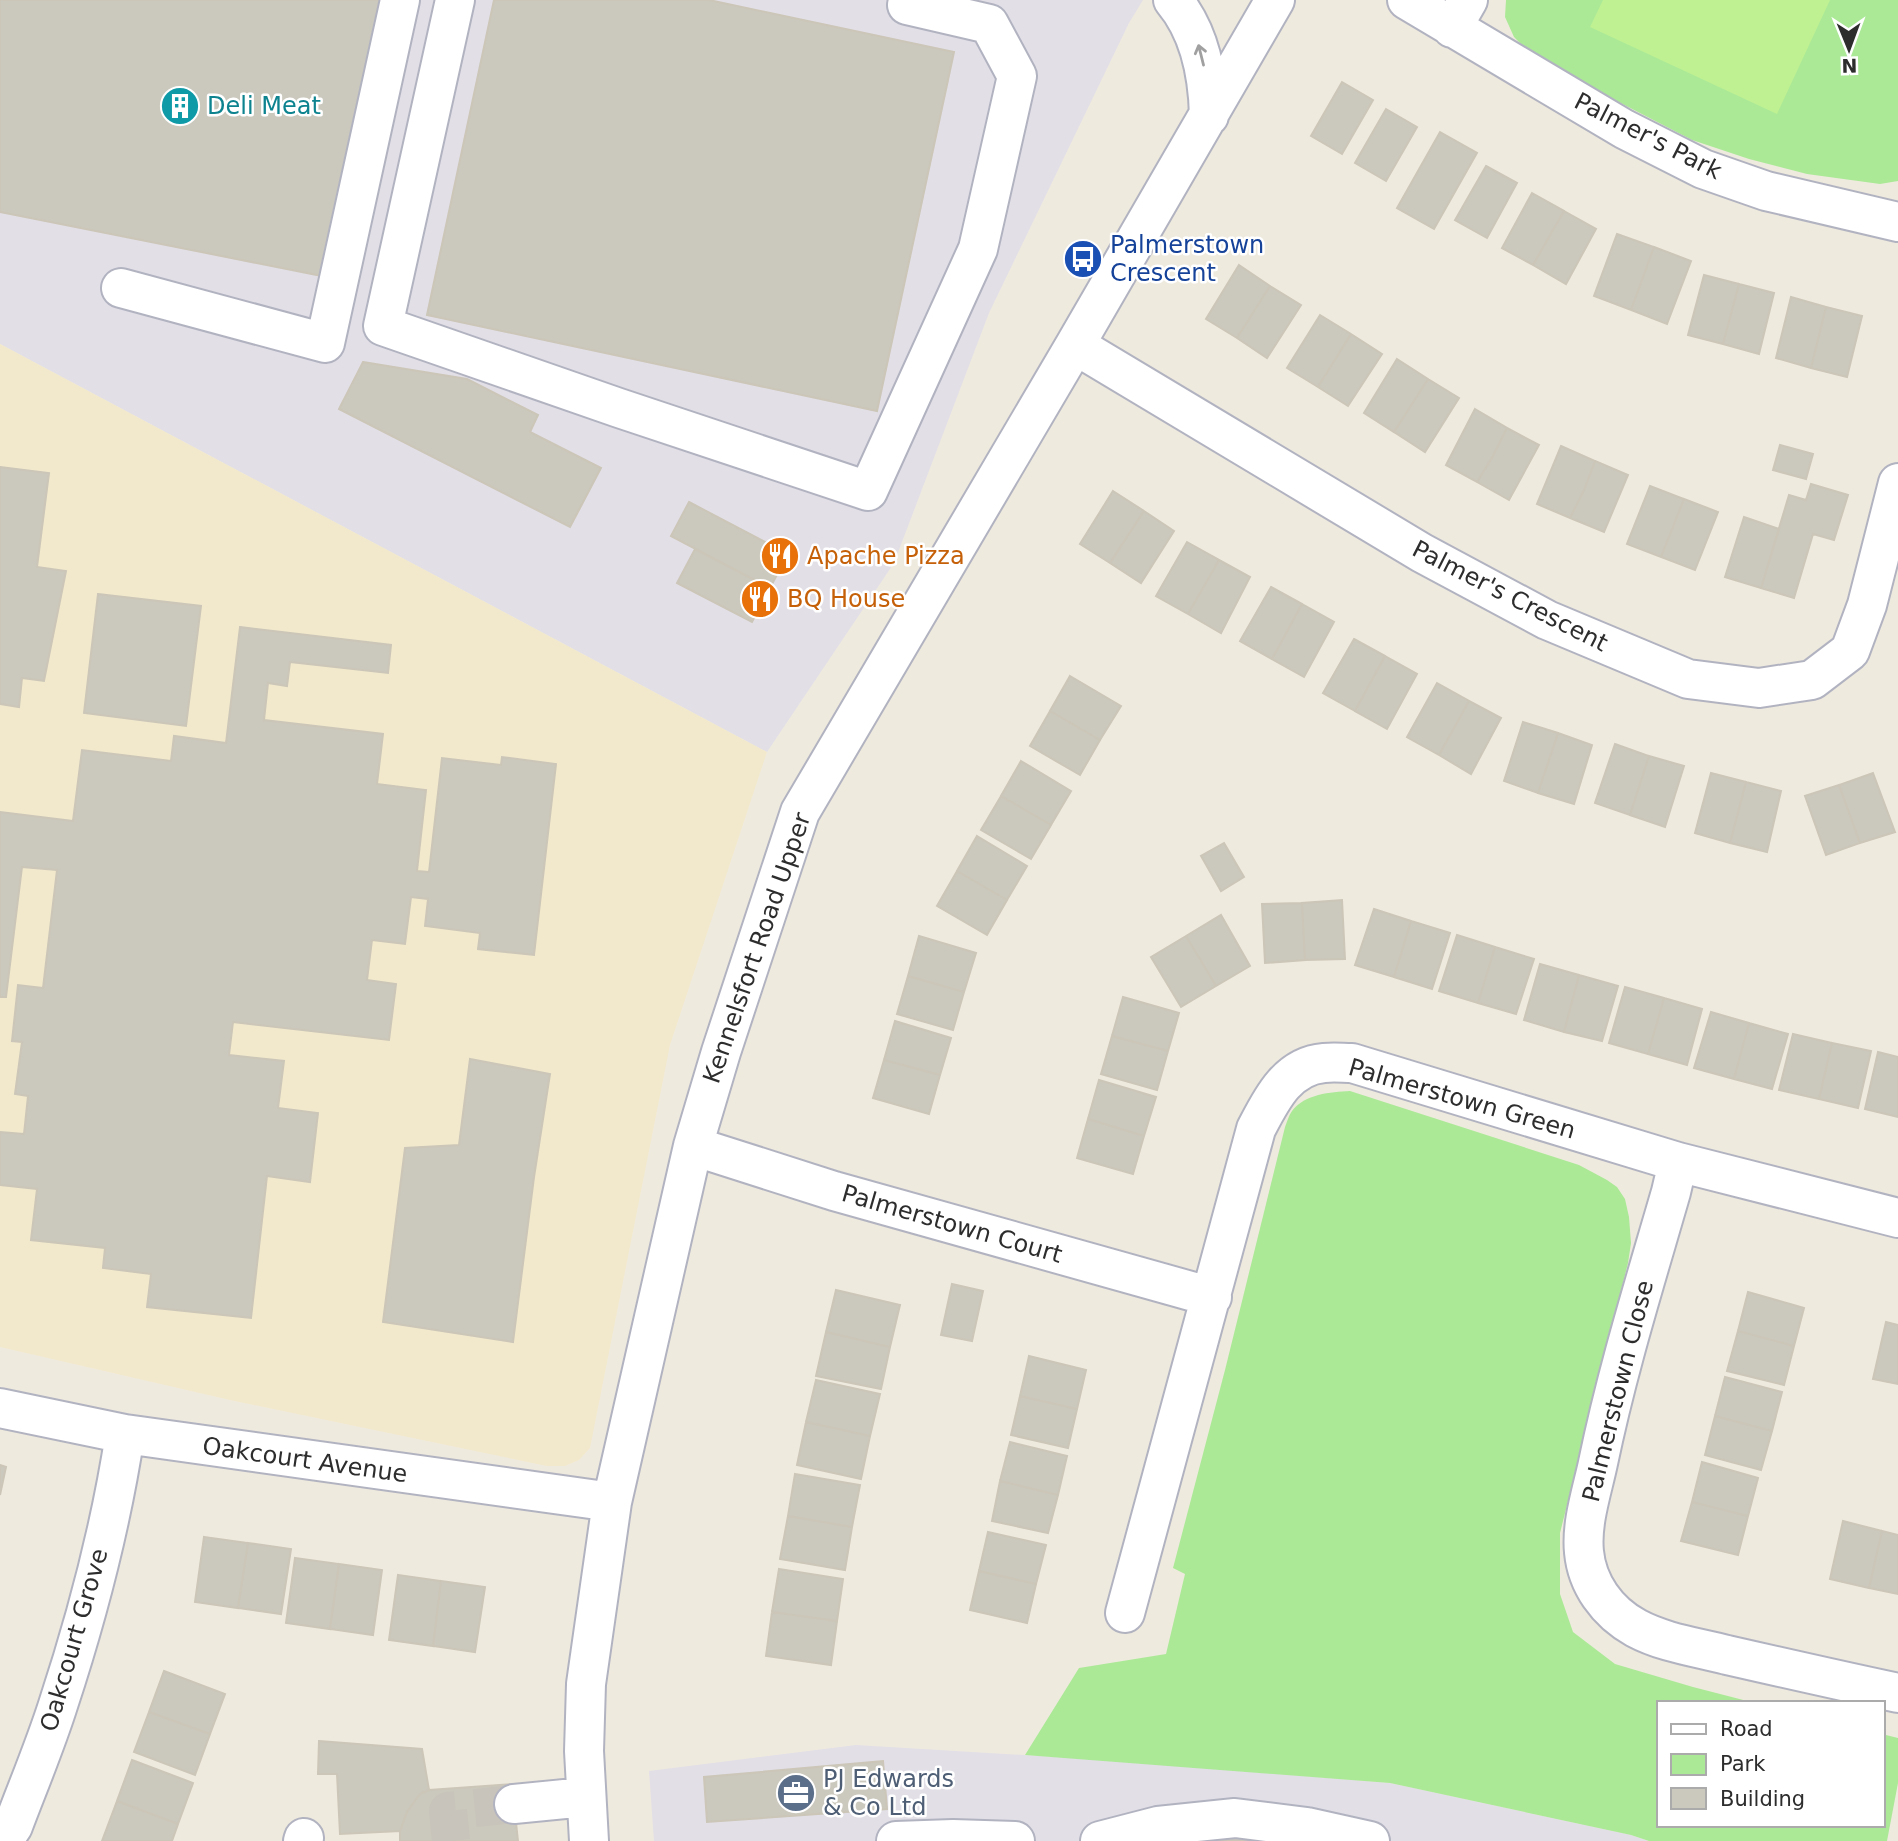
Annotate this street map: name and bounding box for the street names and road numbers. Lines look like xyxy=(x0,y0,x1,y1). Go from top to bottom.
street label: Palmer's Park xyxy=(1570,87,1726,185)
street label: Palmer's Crescent xyxy=(1408,535,1612,657)
street label: Kennelsfort Road Upper xyxy=(697,809,817,1087)
street label: Palmerstown Green xyxy=(1345,1053,1579,1145)
street label: Palmerstown Court xyxy=(839,1179,1065,1269)
street label: Palmerstown Close xyxy=(1577,1277,1659,1505)
street label: Oakcourt Avenue xyxy=(201,1432,409,1488)
street label: Oakcourt Grove xyxy=(34,1545,114,1735)

